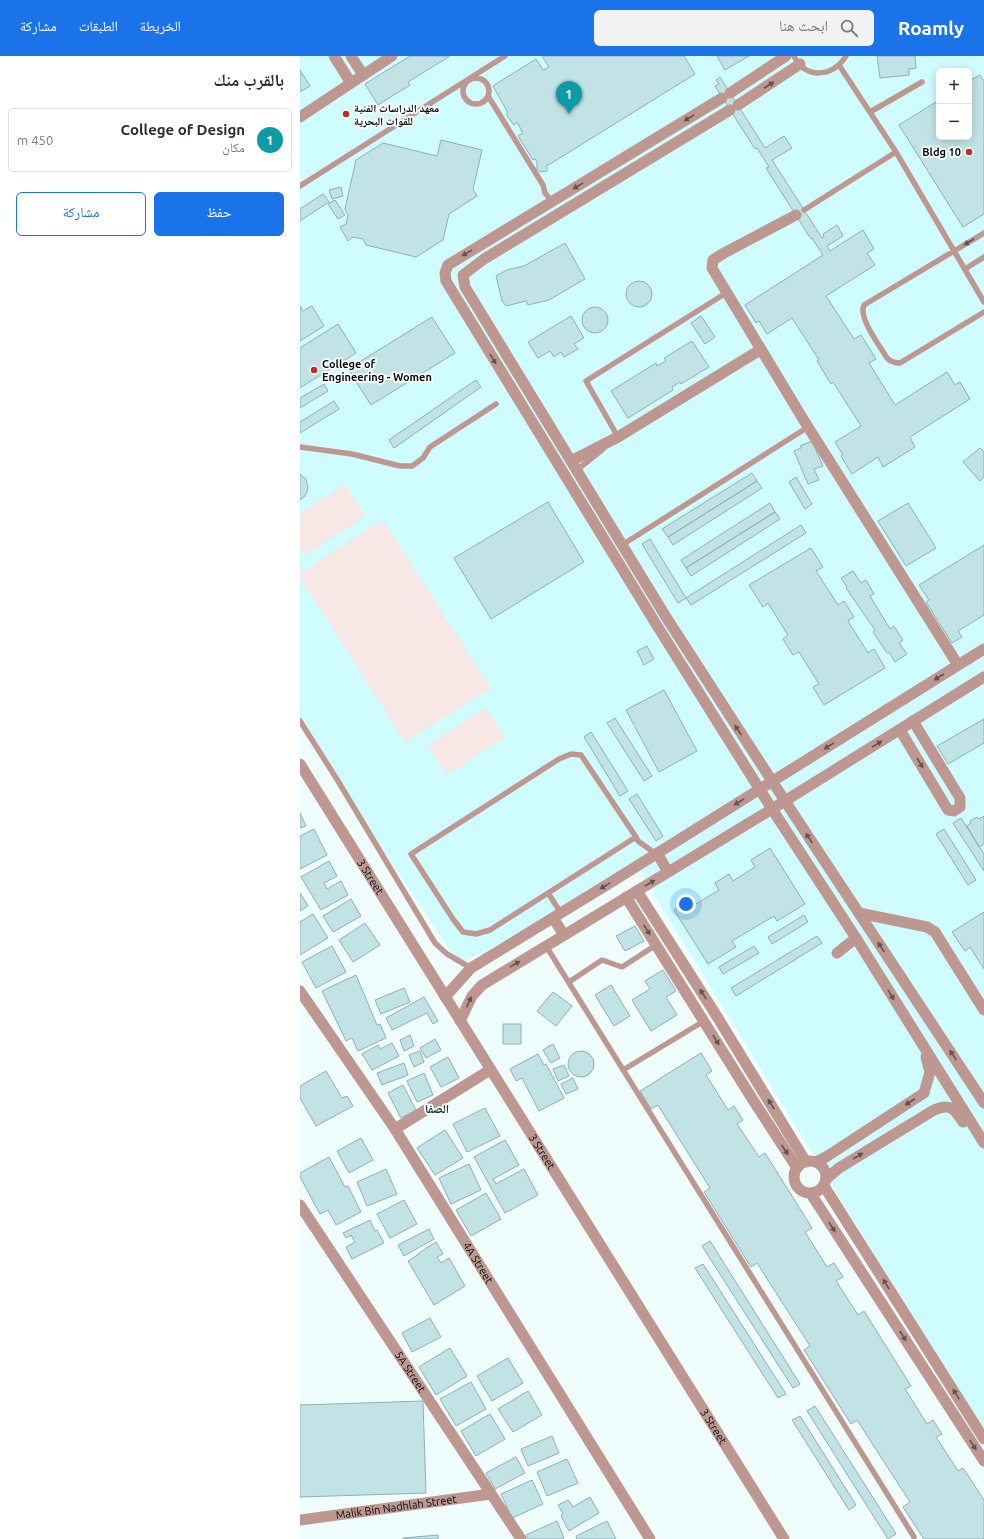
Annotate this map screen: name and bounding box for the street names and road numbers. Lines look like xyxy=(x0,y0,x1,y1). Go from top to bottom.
street label: 3 Street xyxy=(355,857,386,897)
street label: 3 Street xyxy=(527,1132,558,1172)
street label: 4A Street xyxy=(461,1240,496,1286)
street label: 5A Street xyxy=(392,1349,429,1395)
street label: 3 Street xyxy=(698,1407,730,1447)
street label: Malik Bin Nadhlah Street xyxy=(335,1493,458,1521)

